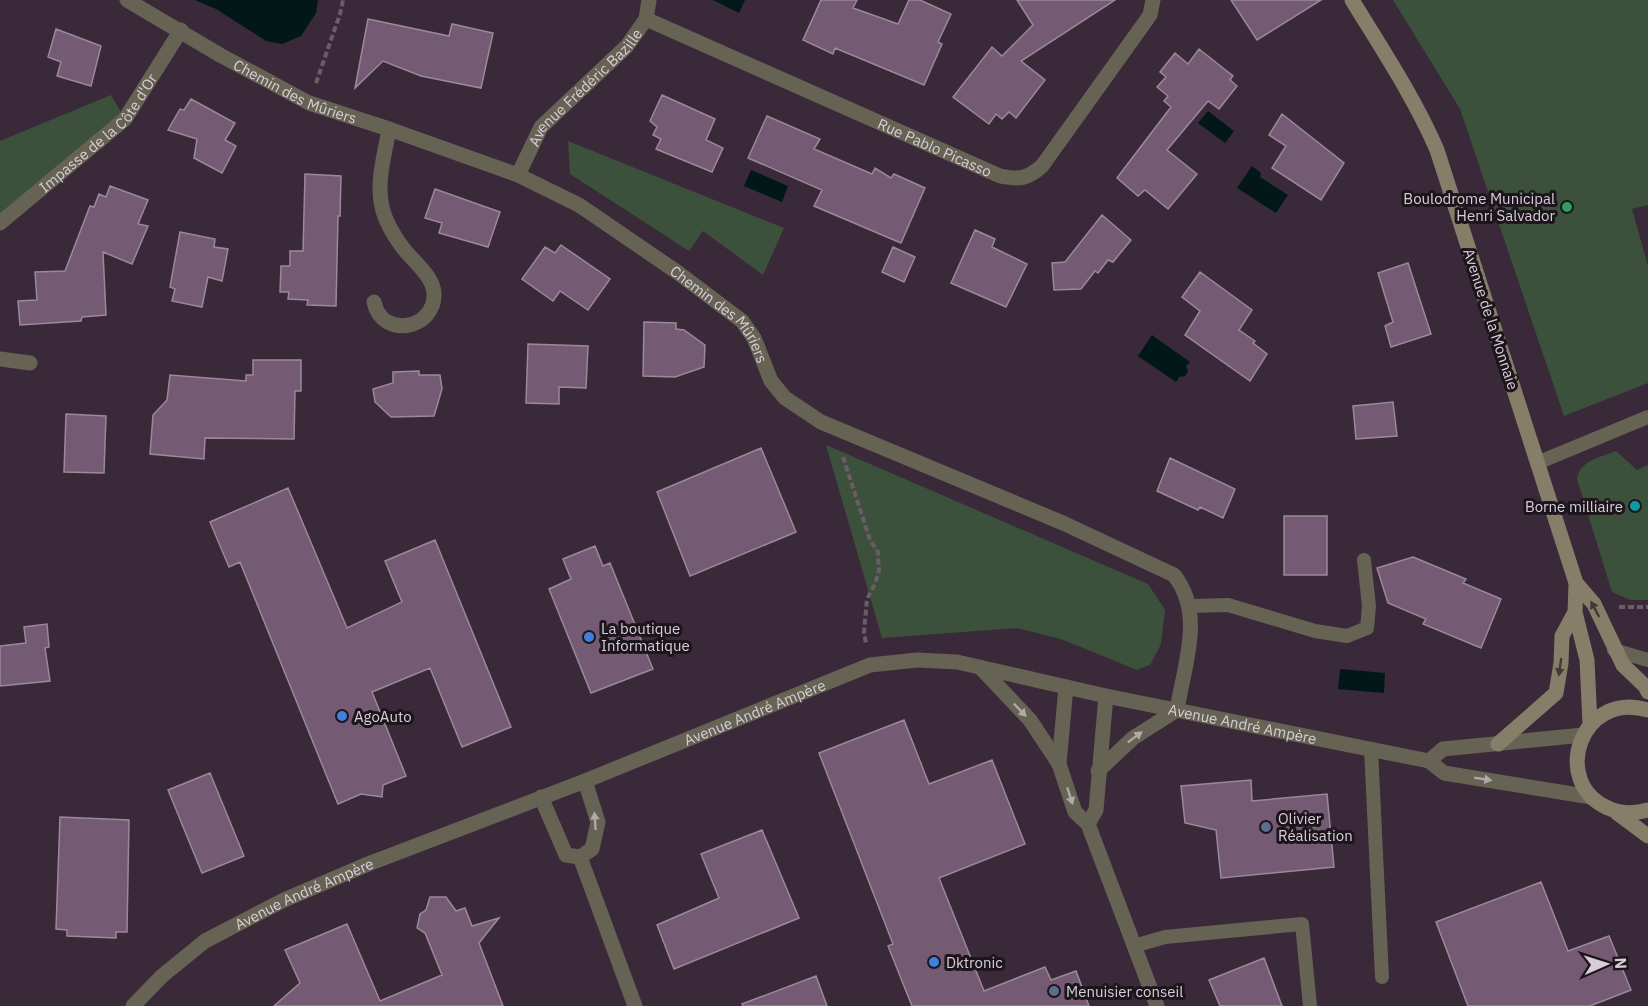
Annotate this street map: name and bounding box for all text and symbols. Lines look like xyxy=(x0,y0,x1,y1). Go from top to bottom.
street label: Avenue Frédéric Bazille xyxy=(524,25,646,149)
street label: Chemin des Mûriers xyxy=(230,55,359,127)
street label: Impasse de la Côte d'Or xyxy=(35,69,161,196)
street label: Rue Pablo Picasso xyxy=(875,113,995,181)
place label: Boulodrome Municipal Henri Salvador xyxy=(1403,189,1555,225)
marker: Boulodrome Municipal Henri Salvador xyxy=(1560,200,1574,214)
street label: Avenue de la Monnaie xyxy=(1459,246,1523,392)
street label: Chemin des Mûriers xyxy=(667,261,772,366)
place label: Borne milliaire xyxy=(1525,497,1623,516)
marker: Borne milliaire xyxy=(1628,499,1642,513)
one-way arrow xyxy=(1590,600,1600,617)
place label: La boutique Informatique xyxy=(601,619,690,655)
marker: La boutique Informatique xyxy=(582,630,596,644)
one-way arrow xyxy=(1556,658,1565,677)
street label: Avenue André Ampère xyxy=(681,675,828,749)
street label: Avenue André Ampère xyxy=(1167,699,1318,748)
one-way arrow xyxy=(1013,702,1027,716)
place label: AgoAuto xyxy=(354,707,412,726)
marker: AgoAuto xyxy=(335,709,349,723)
one-way arrow xyxy=(1128,732,1143,744)
one-way arrow xyxy=(1474,775,1493,784)
one-way arrow xyxy=(1066,787,1075,805)
place label: Olivier Réalisation xyxy=(1278,809,1353,845)
one-way arrow xyxy=(590,812,600,831)
marker: Olivier Réalisation xyxy=(1259,820,1273,834)
street label: Avenue André Ampère xyxy=(231,853,376,934)
north arrow xyxy=(1576,934,1636,994)
place label: Dktronic xyxy=(946,953,1003,972)
marker: Dktronic xyxy=(927,955,941,969)
text: N xyxy=(1611,957,1631,970)
place label: Menuisier conseil xyxy=(1066,982,1183,1001)
marker: Menuisier conseil xyxy=(1047,984,1061,998)

